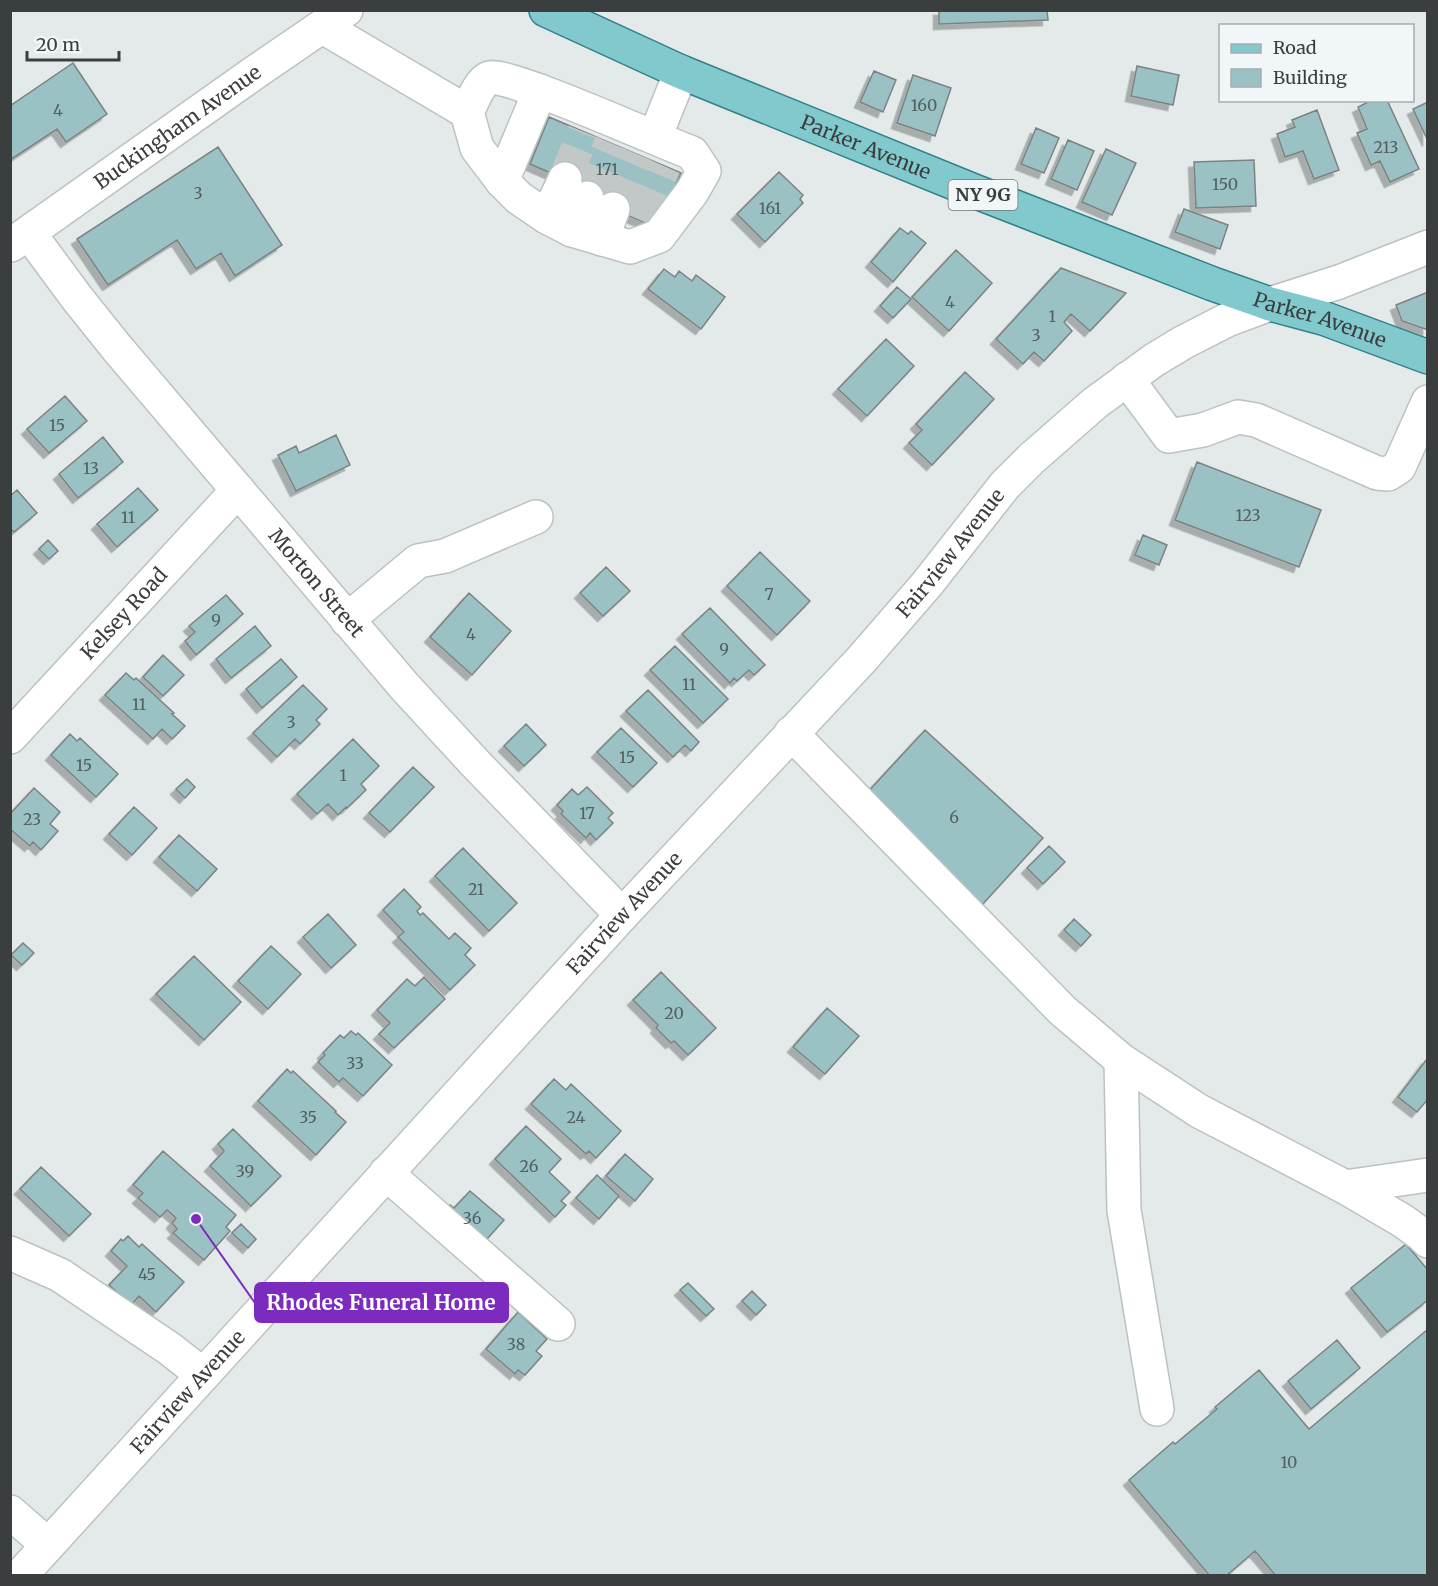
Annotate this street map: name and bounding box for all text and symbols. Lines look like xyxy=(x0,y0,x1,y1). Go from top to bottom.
scale bar xyxy=(27,24,118,62)
legend xyxy=(1219,24,1414,102)
text: 20 m xyxy=(36,33,80,56)
text: Road xyxy=(1273,36,1317,59)
street label: Buckingham Avenue xyxy=(89,59,265,194)
text: Building xyxy=(1273,66,1347,89)
house number: 160 xyxy=(911,95,937,115)
house number: 4 xyxy=(53,100,63,120)
street label: Parker Avenue xyxy=(797,109,935,184)
house number: 213 xyxy=(1374,137,1398,157)
house number: 171 xyxy=(596,159,618,179)
house number: 150 xyxy=(1212,174,1238,194)
road number: NY 9G xyxy=(948,180,1018,210)
house number: 3 xyxy=(193,183,203,203)
house number: 161 xyxy=(759,198,781,218)
street label: Parker Avenue xyxy=(1250,286,1390,352)
house number: 4 xyxy=(945,292,955,312)
house number: 1 xyxy=(1048,306,1056,326)
house number: 3 xyxy=(1031,325,1041,345)
house number: 15 xyxy=(49,415,65,435)
house number: 13 xyxy=(83,458,99,478)
street label: Fairview Avenue xyxy=(891,483,1009,622)
house number: 123 xyxy=(1235,505,1261,525)
house number: 11 xyxy=(121,507,135,527)
street label: Morton Street xyxy=(264,523,370,642)
street label: Kelsey Road xyxy=(75,562,172,664)
house number: 7 xyxy=(764,584,774,604)
house number: 9 xyxy=(211,610,221,630)
house number: 4 xyxy=(466,624,476,644)
house number: 9 xyxy=(719,639,729,659)
house number: 11 xyxy=(682,674,696,694)
house number: 11 xyxy=(132,694,146,714)
house number: 3 xyxy=(286,712,296,732)
house number: 15 xyxy=(619,747,635,767)
house number: 15 xyxy=(76,755,92,775)
house number: 1 xyxy=(339,765,347,785)
house number: 17 xyxy=(579,803,595,823)
house number: 6 xyxy=(949,807,959,827)
house number: 23 xyxy=(23,809,41,829)
street label: Fairview Avenue xyxy=(561,846,687,979)
house number: 21 xyxy=(468,879,484,899)
house number: 20 xyxy=(664,1003,684,1023)
house number: 33 xyxy=(346,1053,364,1073)
house number: 35 xyxy=(299,1107,317,1127)
house number: 24 xyxy=(567,1107,586,1127)
house number: 26 xyxy=(520,1156,539,1176)
house number: 39 xyxy=(236,1161,254,1181)
house number: 36 xyxy=(463,1208,482,1228)
house number: 45 xyxy=(138,1264,156,1284)
callout: Rhodes Funeral Home xyxy=(255,1283,508,1322)
text: Rhodes Funeral Home xyxy=(266,1289,496,1316)
street label: Fairview Avenue xyxy=(125,1325,250,1459)
house number: 38 xyxy=(507,1334,525,1354)
house number: 10 xyxy=(1281,1452,1297,1472)

